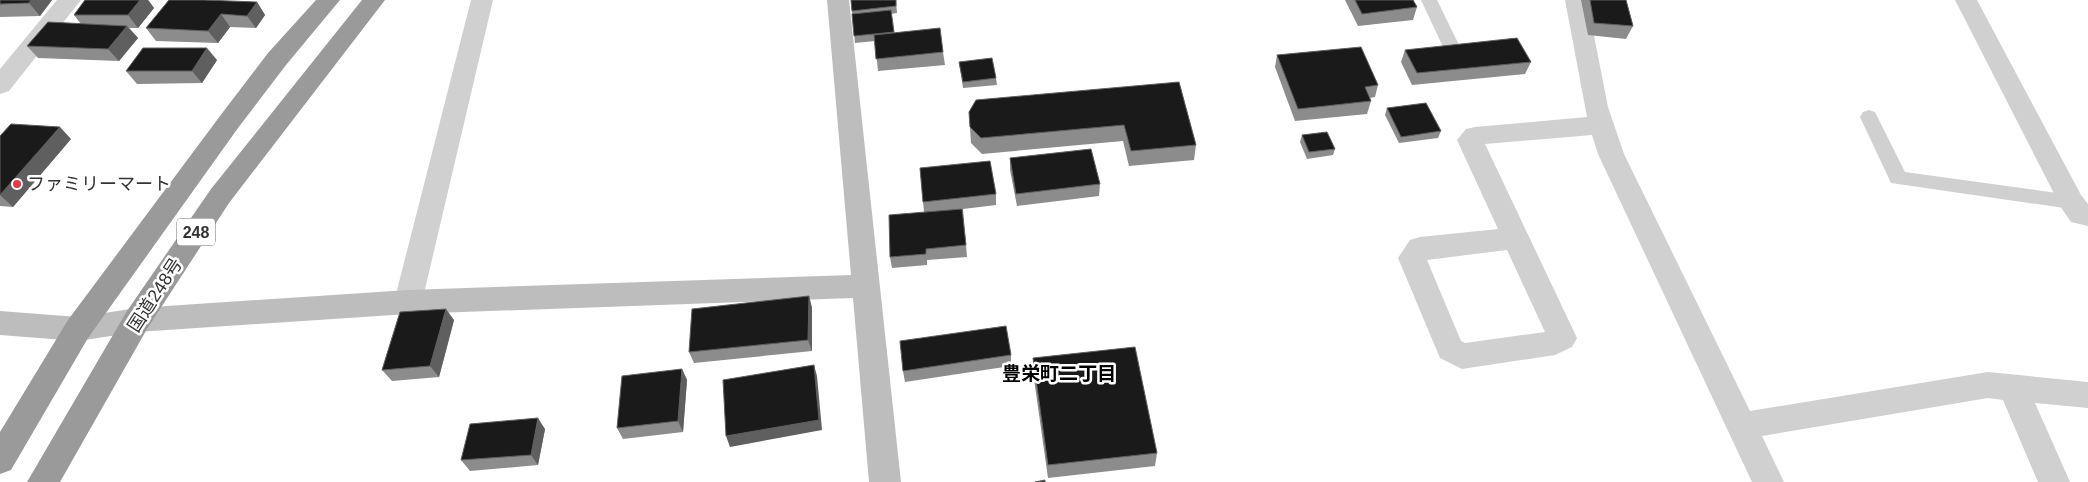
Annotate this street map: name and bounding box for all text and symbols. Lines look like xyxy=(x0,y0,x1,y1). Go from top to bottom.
place label: ファミリーマート xyxy=(27,174,171,194)
marker: ファミリーマート xyxy=(11,178,23,190)
road number: 248 xyxy=(177,218,215,246)
street label: 国道248号 xyxy=(124,254,186,336)
district label: 豊栄町二丁目 xyxy=(1002,363,1116,384)

